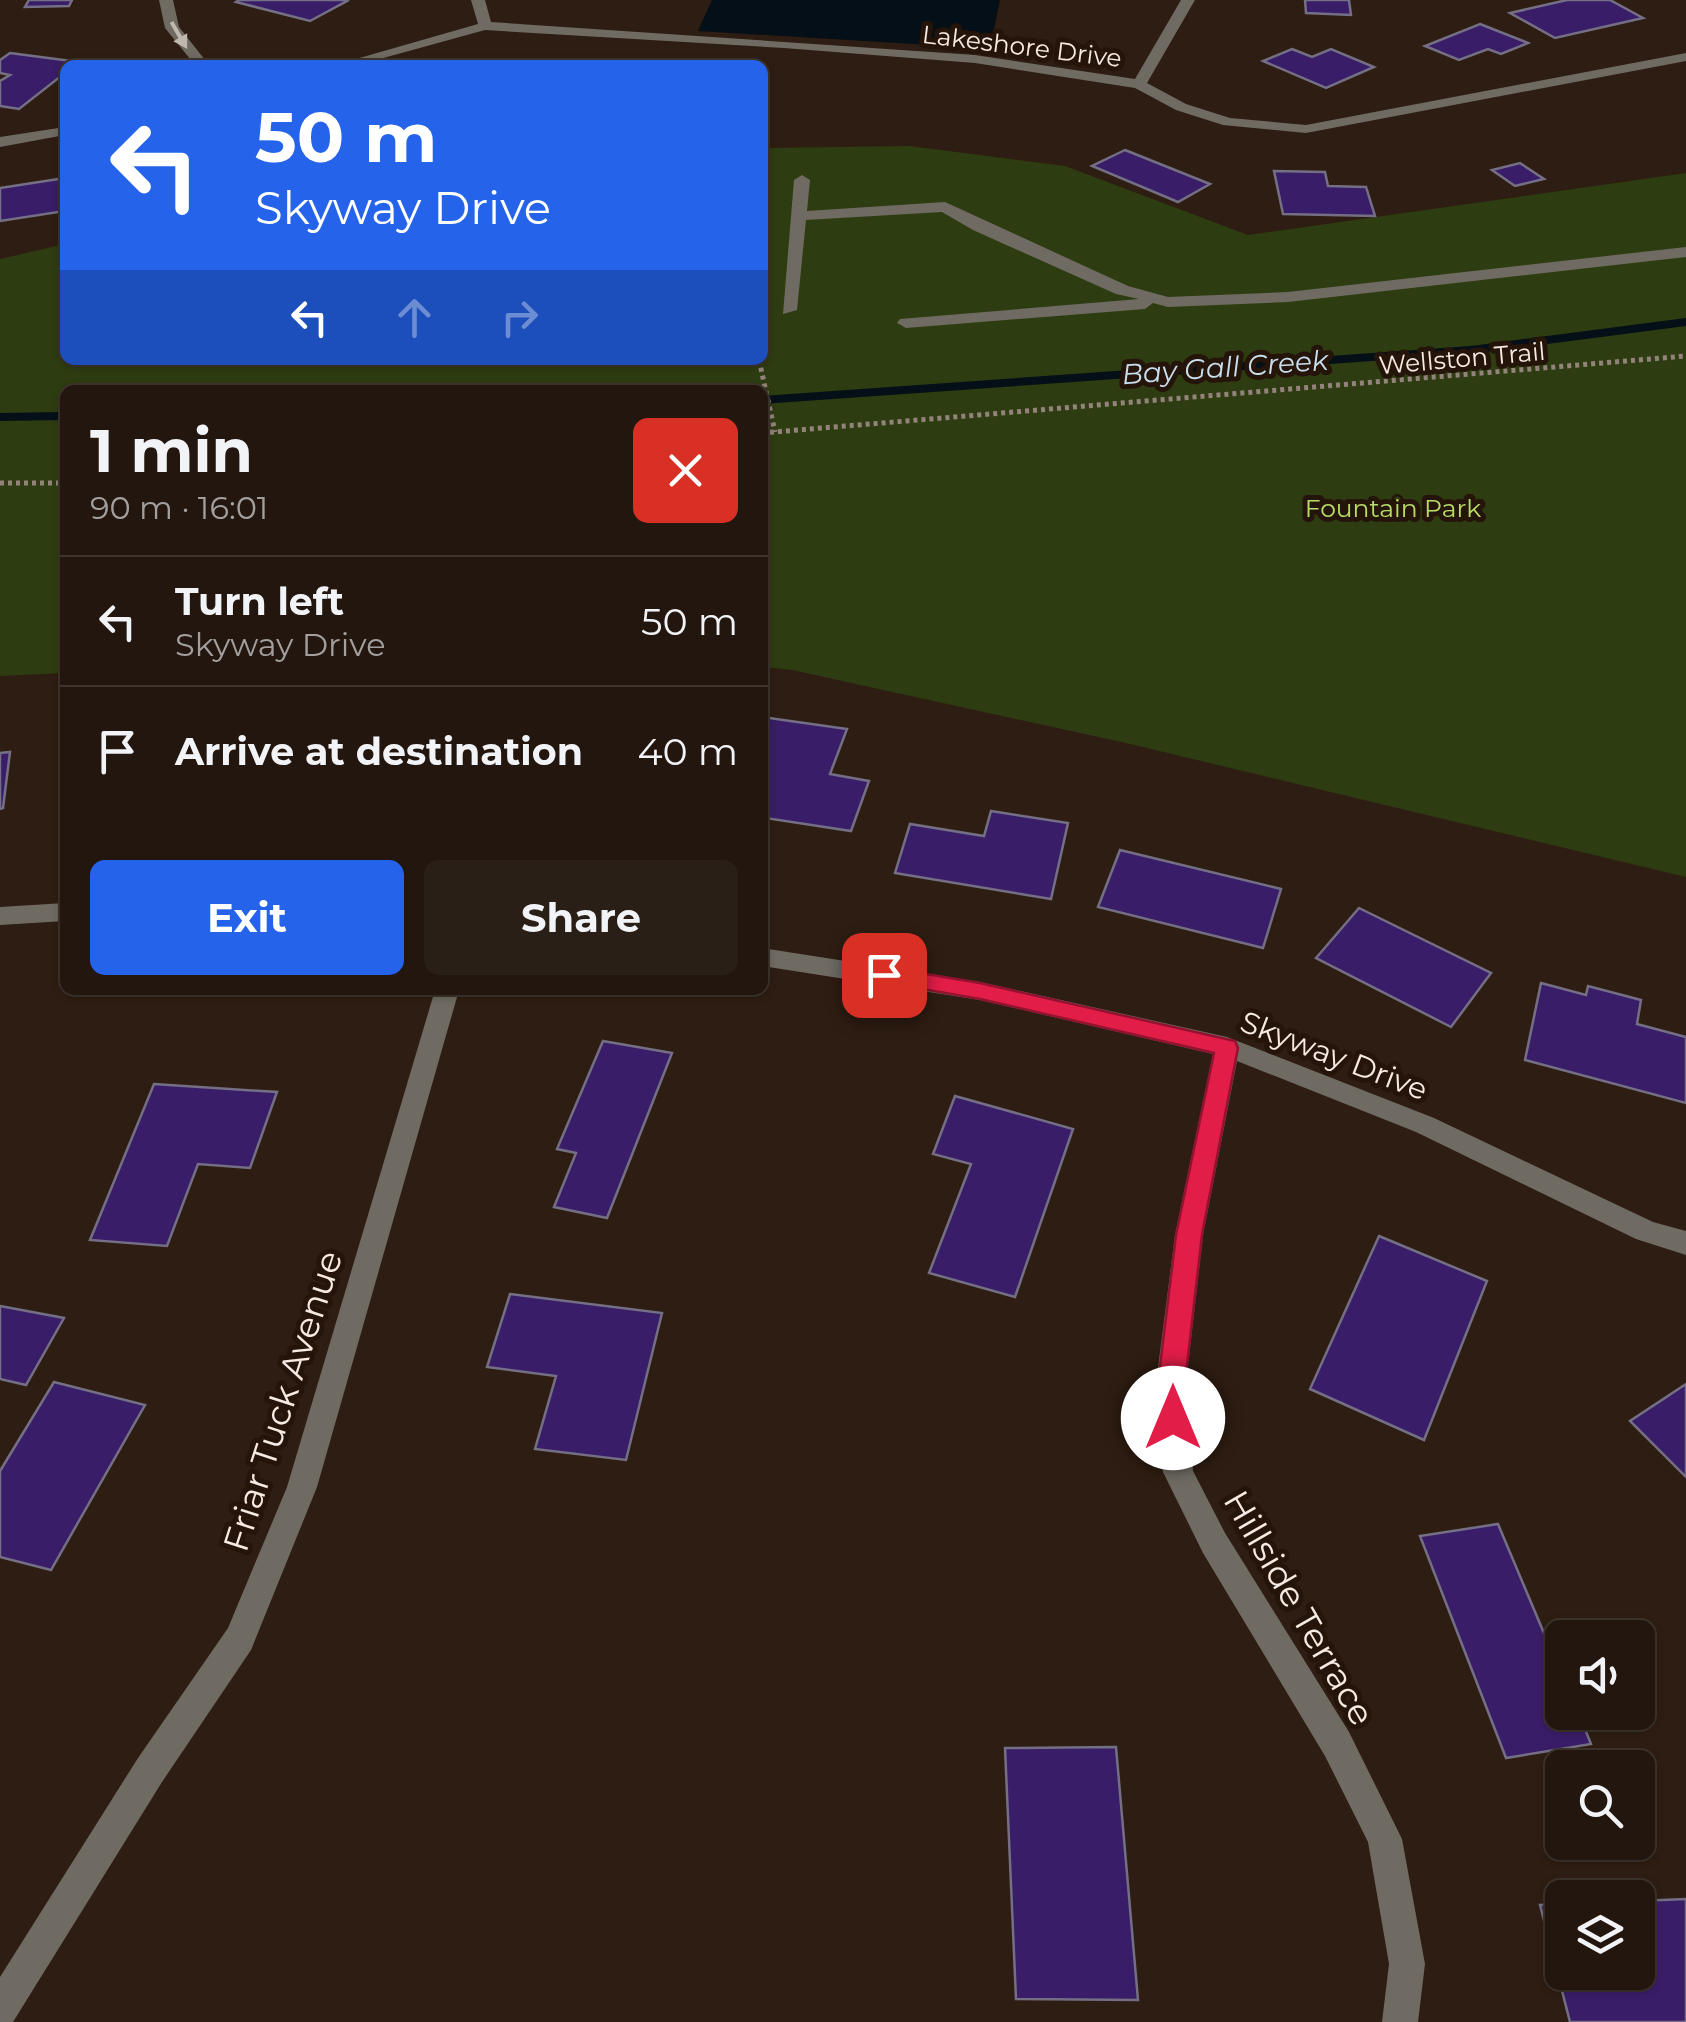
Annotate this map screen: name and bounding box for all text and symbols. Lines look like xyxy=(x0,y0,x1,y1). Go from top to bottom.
street label: Lakeshore Drive xyxy=(921,19,1123,73)
one-way arrow xyxy=(169,21,187,49)
text: 50 m xyxy=(255,94,437,180)
icon: left xyxy=(90,100,220,230)
text: Skyway Drive xyxy=(255,180,551,235)
icon: left xyxy=(282,290,337,345)
icon: ahead xyxy=(387,290,442,345)
icon: right xyxy=(492,290,547,345)
street label: Wellston Trail xyxy=(1377,336,1547,380)
water label: Bay Gall Creek xyxy=(1121,343,1331,391)
text: 1 min xyxy=(90,414,253,487)
button: close xyxy=(633,418,738,523)
text: 90 m · 16:01 xyxy=(90,488,268,527)
park label: Fountain Park xyxy=(1305,493,1481,523)
text: Turn left xyxy=(175,578,344,625)
icon: left xyxy=(90,594,145,649)
text: 50 m xyxy=(641,598,738,645)
text: Skyway Drive xyxy=(175,625,386,664)
icon: arrive xyxy=(90,724,145,779)
text: Arrive at destination xyxy=(175,728,583,775)
text: 40 m xyxy=(637,728,738,775)
button: Exit xyxy=(90,860,404,975)
button: Share xyxy=(424,860,738,975)
pin xyxy=(842,933,927,1018)
icon: arrive xyxy=(857,948,912,1003)
street label: Skyway Drive xyxy=(1235,1003,1433,1108)
street label: Friar Tuck Avenue xyxy=(214,1245,351,1557)
position arrow xyxy=(1121,1366,1225,1470)
street label: Hillside Terrace xyxy=(1215,1483,1384,1733)
map controls xyxy=(1545,1620,1655,1990)
button: sound xyxy=(1545,1620,1655,1730)
button: search xyxy=(1545,1750,1655,1860)
button: layers xyxy=(1545,1880,1655,1990)

